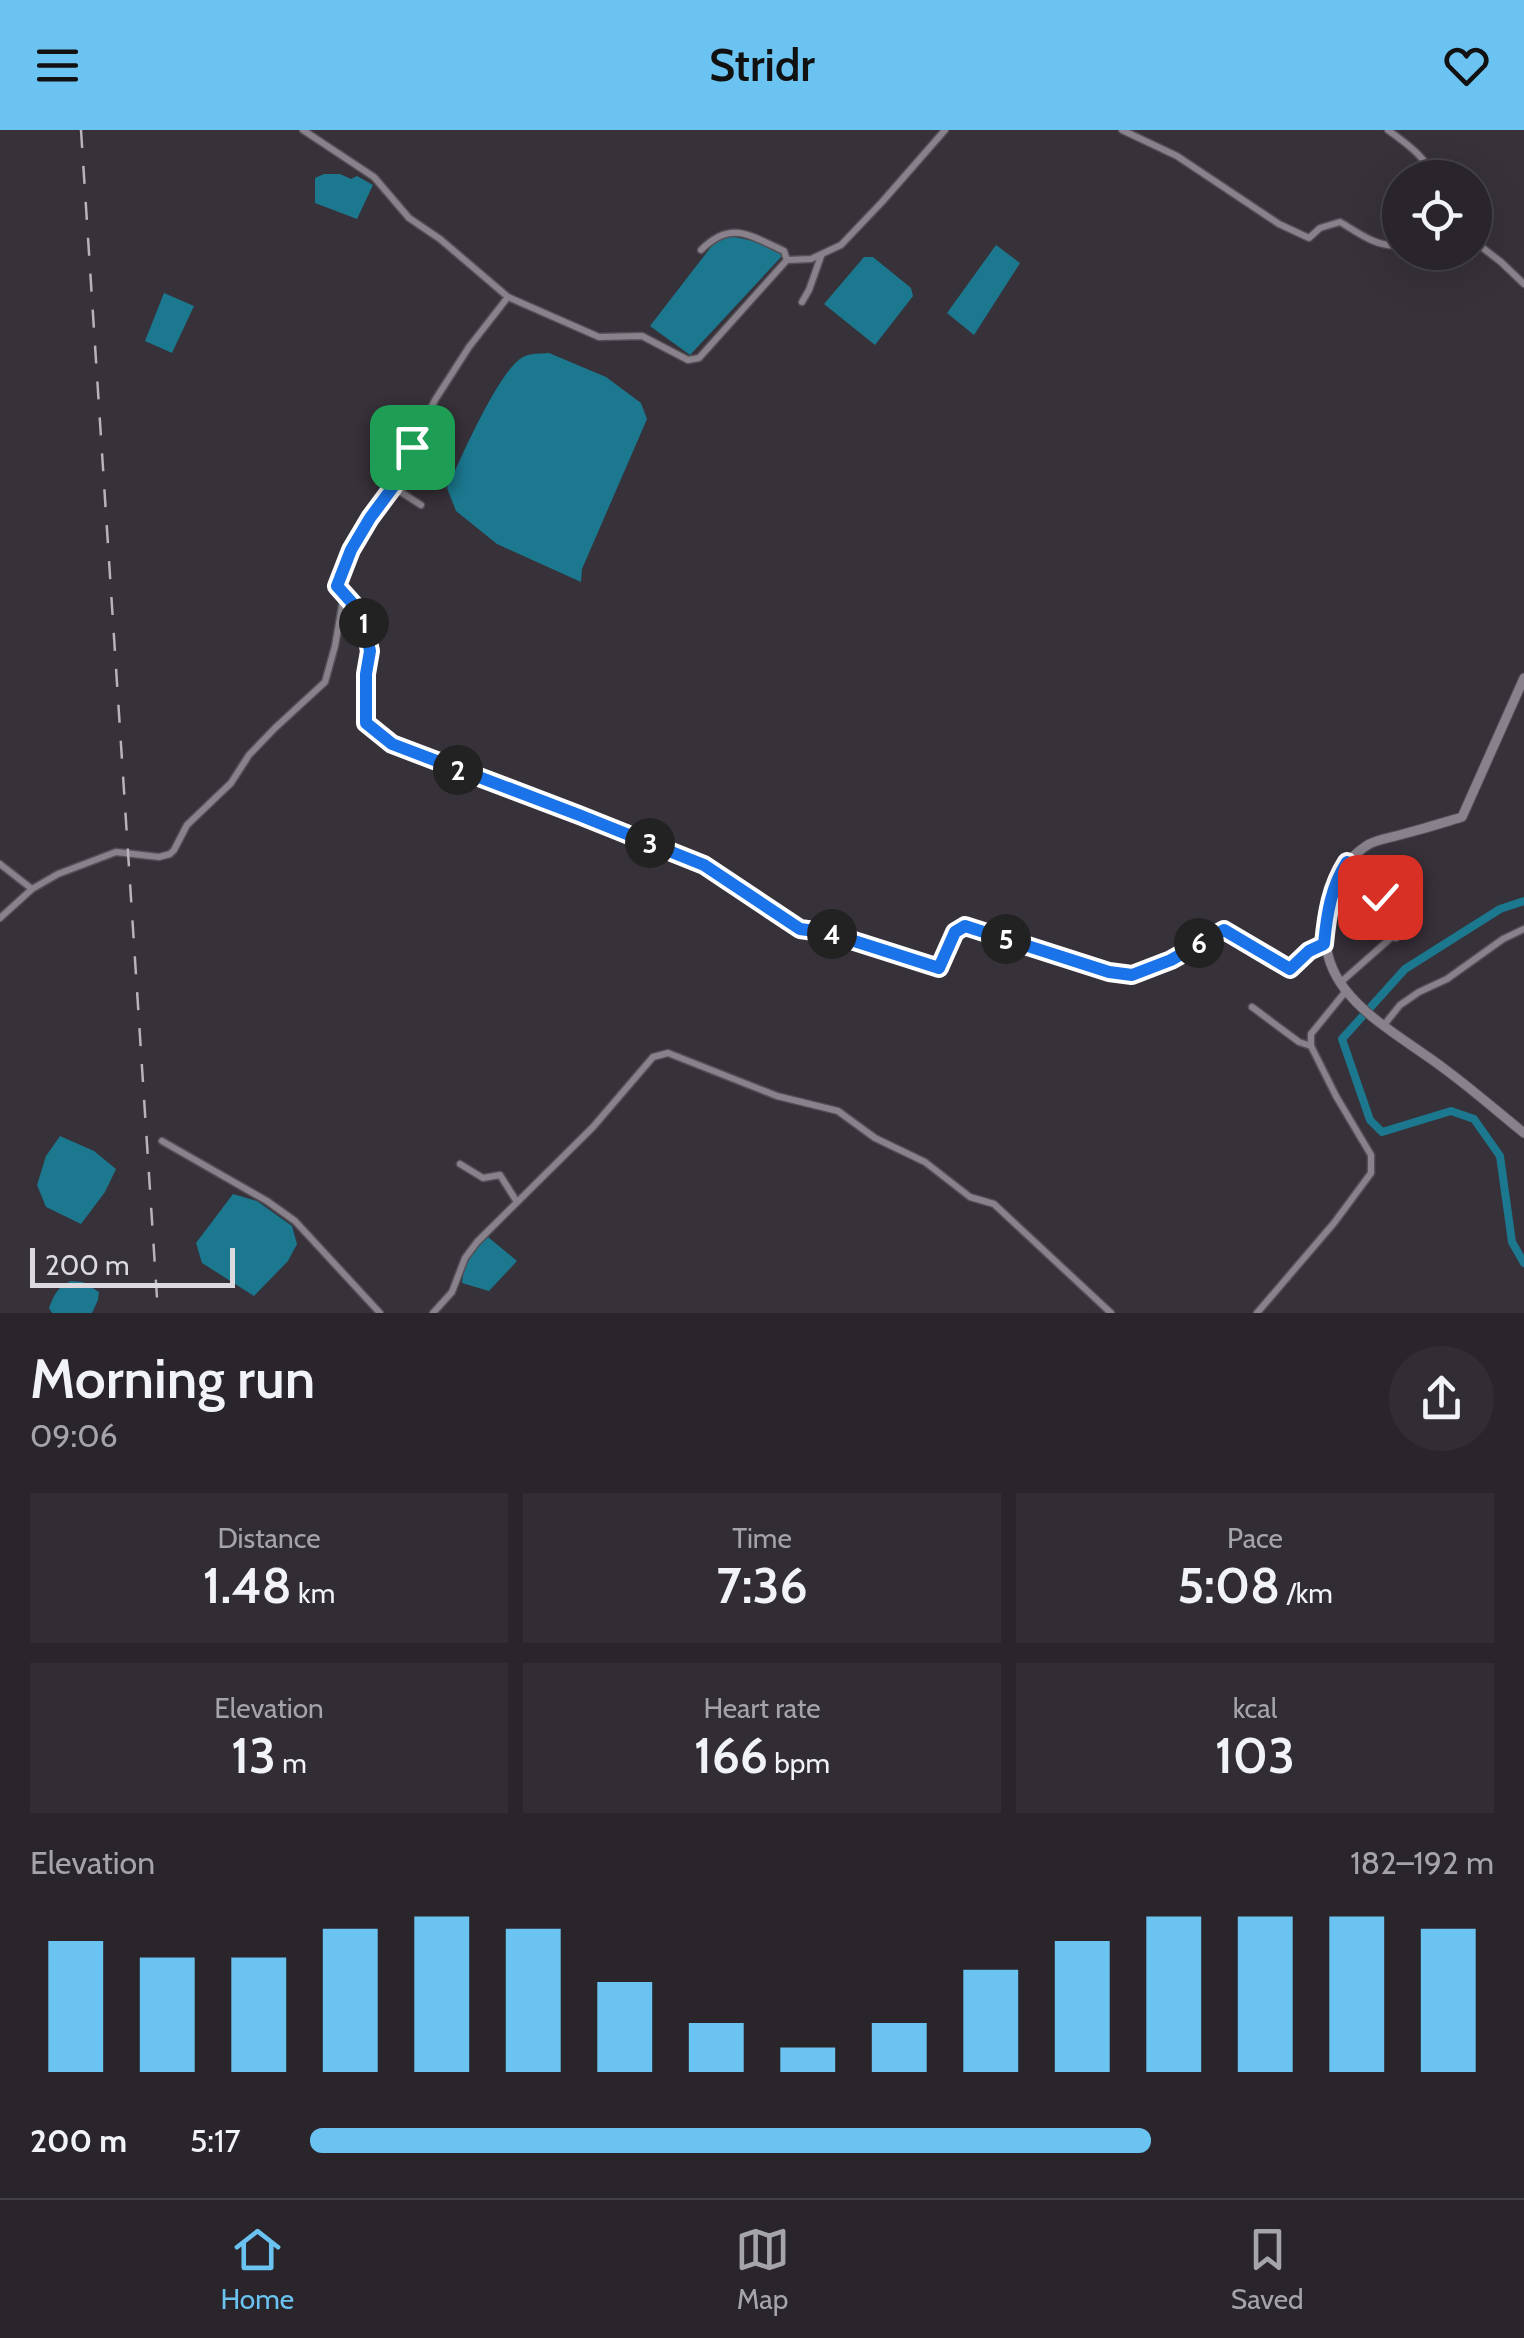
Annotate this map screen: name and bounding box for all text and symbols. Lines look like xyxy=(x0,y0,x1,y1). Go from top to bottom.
icon: menu xyxy=(30,38,85,93)
text: Stridr xyxy=(709,38,815,92)
icon: heart xyxy=(1439,38,1494,93)
map controls xyxy=(1382,160,1492,270)
button: locate xyxy=(1382,160,1492,270)
pin xyxy=(370,405,455,490)
icon: arrive xyxy=(385,420,440,475)
pin: 1 xyxy=(339,598,389,648)
text: 1 xyxy=(359,606,369,640)
pin: 2 xyxy=(433,745,483,795)
text: 2 xyxy=(451,753,465,787)
pin: 3 xyxy=(625,818,675,868)
text: 3 xyxy=(642,826,658,860)
pin xyxy=(1338,855,1423,940)
icon: check xyxy=(1353,870,1408,925)
pin: 4 xyxy=(807,909,857,959)
pin: 5 xyxy=(981,914,1031,964)
text: 4 xyxy=(823,917,841,951)
pin: 6 xyxy=(1174,918,1224,968)
text: 5 xyxy=(998,922,1014,956)
text: 6 xyxy=(1191,926,1207,960)
scale bar xyxy=(30,1243,235,1288)
text: 200 m xyxy=(45,1248,130,1282)
text: Morning run xyxy=(30,1345,315,1412)
button: share xyxy=(1389,1346,1494,1451)
text: 09:06 xyxy=(30,1416,118,1455)
text: Distance xyxy=(217,1521,321,1555)
text: Time xyxy=(732,1521,792,1555)
text: Pace xyxy=(1227,1521,1283,1555)
text: 1.48 xyxy=(203,1555,292,1616)
text: 7:36 xyxy=(716,1555,808,1616)
text: 5:08 xyxy=(1177,1555,1280,1616)
text: km xyxy=(292,1576,335,1610)
text: /km xyxy=(1280,1576,1333,1610)
text: Elevation xyxy=(214,1691,324,1725)
text: Heart rate xyxy=(703,1691,821,1725)
text: kcal xyxy=(1233,1691,1277,1725)
text: 13 xyxy=(231,1725,276,1786)
text: 166 xyxy=(694,1725,768,1786)
text: 103 xyxy=(1215,1725,1295,1786)
text: m xyxy=(276,1746,307,1780)
text: bpm xyxy=(768,1746,830,1780)
text: Elevation xyxy=(30,1843,155,1882)
text: 182–192 m xyxy=(1350,1843,1494,1882)
text: 200 m xyxy=(30,2121,127,2160)
text: 5:17 xyxy=(190,2121,241,2160)
tab: Home xyxy=(220,2222,294,2316)
tab: Map xyxy=(735,2222,790,2316)
tab: Saved xyxy=(1231,2222,1304,2316)

